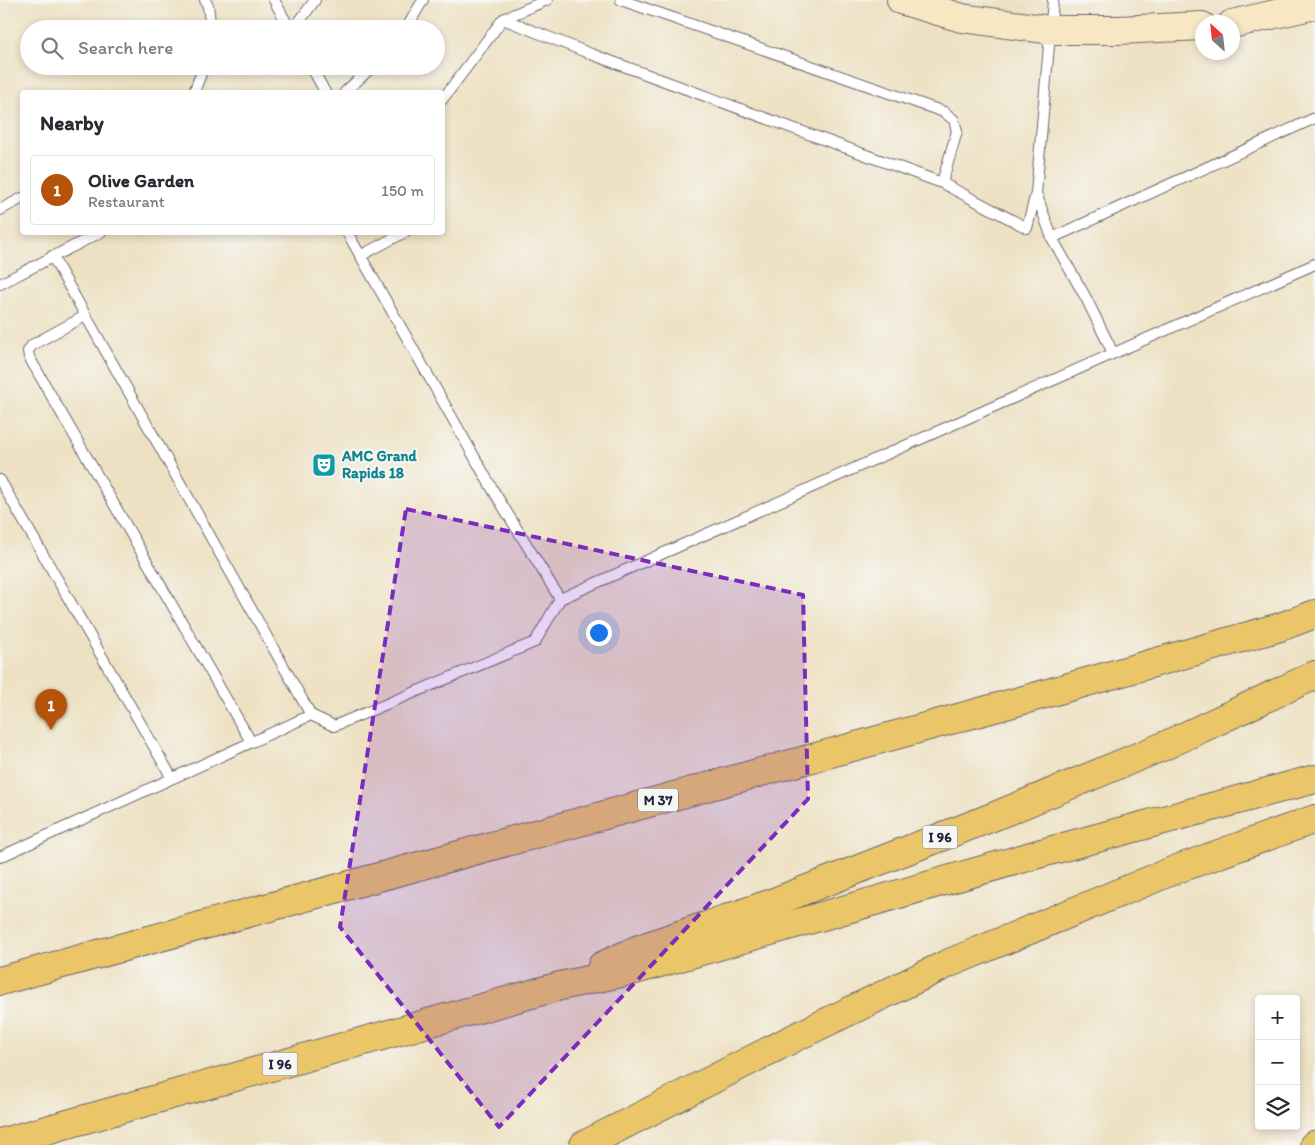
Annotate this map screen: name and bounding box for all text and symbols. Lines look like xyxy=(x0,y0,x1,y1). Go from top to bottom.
north arrow xyxy=(1195,15,1240,60)
search box xyxy=(20,20,445,75)
icon: search xyxy=(38,34,66,62)
text: Search here xyxy=(78,36,173,59)
text: Nearby xyxy=(40,110,104,135)
text: Olive Garden xyxy=(88,169,194,192)
text: 1 xyxy=(53,181,61,200)
text: 150 m xyxy=(381,181,424,200)
text: Restaurant xyxy=(88,192,165,211)
place label: AMC Grand Rapids 18 xyxy=(341,447,418,483)
theatre icon: AMC Grand Rapids 18 xyxy=(311,452,337,478)
your location xyxy=(586,620,612,646)
pin: 1 xyxy=(35,689,67,730)
road number: M 37 xyxy=(638,788,678,812)
road number: I 96 xyxy=(922,826,958,849)
map controls xyxy=(1255,995,1300,1130)
button: + xyxy=(1255,995,1300,1040)
button: − xyxy=(1255,1040,1300,1085)
road number: I 96 xyxy=(262,1052,298,1076)
button: layers xyxy=(1255,1085,1300,1130)

